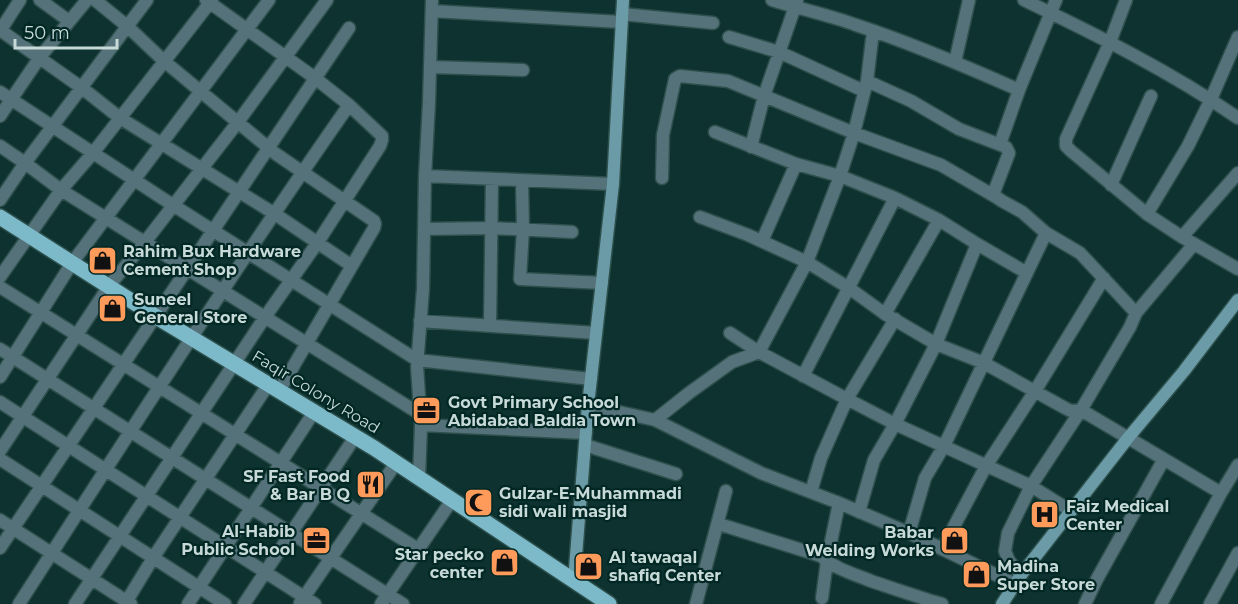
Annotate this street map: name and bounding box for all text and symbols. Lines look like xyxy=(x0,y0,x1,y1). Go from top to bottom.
scale bar xyxy=(15,12,117,50)
text: 50 m xyxy=(24,22,70,44)
place label: Rahim Bux Hardware Cement Shop xyxy=(123,242,301,279)
shop icon: Rahim Bux Hardware Cement Shop xyxy=(86,244,118,276)
place label: Suneel General Store xyxy=(134,290,247,327)
shop icon: Suneel General Store xyxy=(97,292,129,324)
street label: Faqir Colony Road xyxy=(249,346,383,438)
place label: Govt Primary School Abidabad Baldia Town xyxy=(447,393,636,430)
office icon: Govt Primary School Abidabad Baldia Town xyxy=(411,395,443,427)
place label: SF Fast Food & Bar B Q xyxy=(243,467,350,504)
restaurant icon: SF Fast Food & Bar B Q xyxy=(355,469,387,501)
place label: Gulzar-E-Muhammadi sidi wali masjid xyxy=(499,484,682,521)
mosque icon: Gulzar-E-Muhammadi sidi wali masjid xyxy=(462,486,494,518)
place label: Faiz Medical Center xyxy=(1066,497,1169,534)
hospital icon: Faiz Medical Center xyxy=(1029,499,1061,531)
place label: Al-Habib Public School xyxy=(181,522,295,559)
place label: Babar Welding Works xyxy=(805,523,935,560)
office icon: Al-Habib Public School xyxy=(300,524,332,556)
shop icon: Babar Welding Works xyxy=(939,525,971,557)
place label: Star pecko center xyxy=(395,545,484,582)
shop icon: Star pecko center xyxy=(489,547,521,579)
place label: Al tawaqal shafiq Center xyxy=(608,548,721,585)
shop icon: Al tawaqal shafiq Center xyxy=(572,550,604,582)
place label: Madina Super Store xyxy=(997,557,1095,594)
shop icon: Madina Super Store xyxy=(960,559,992,591)

